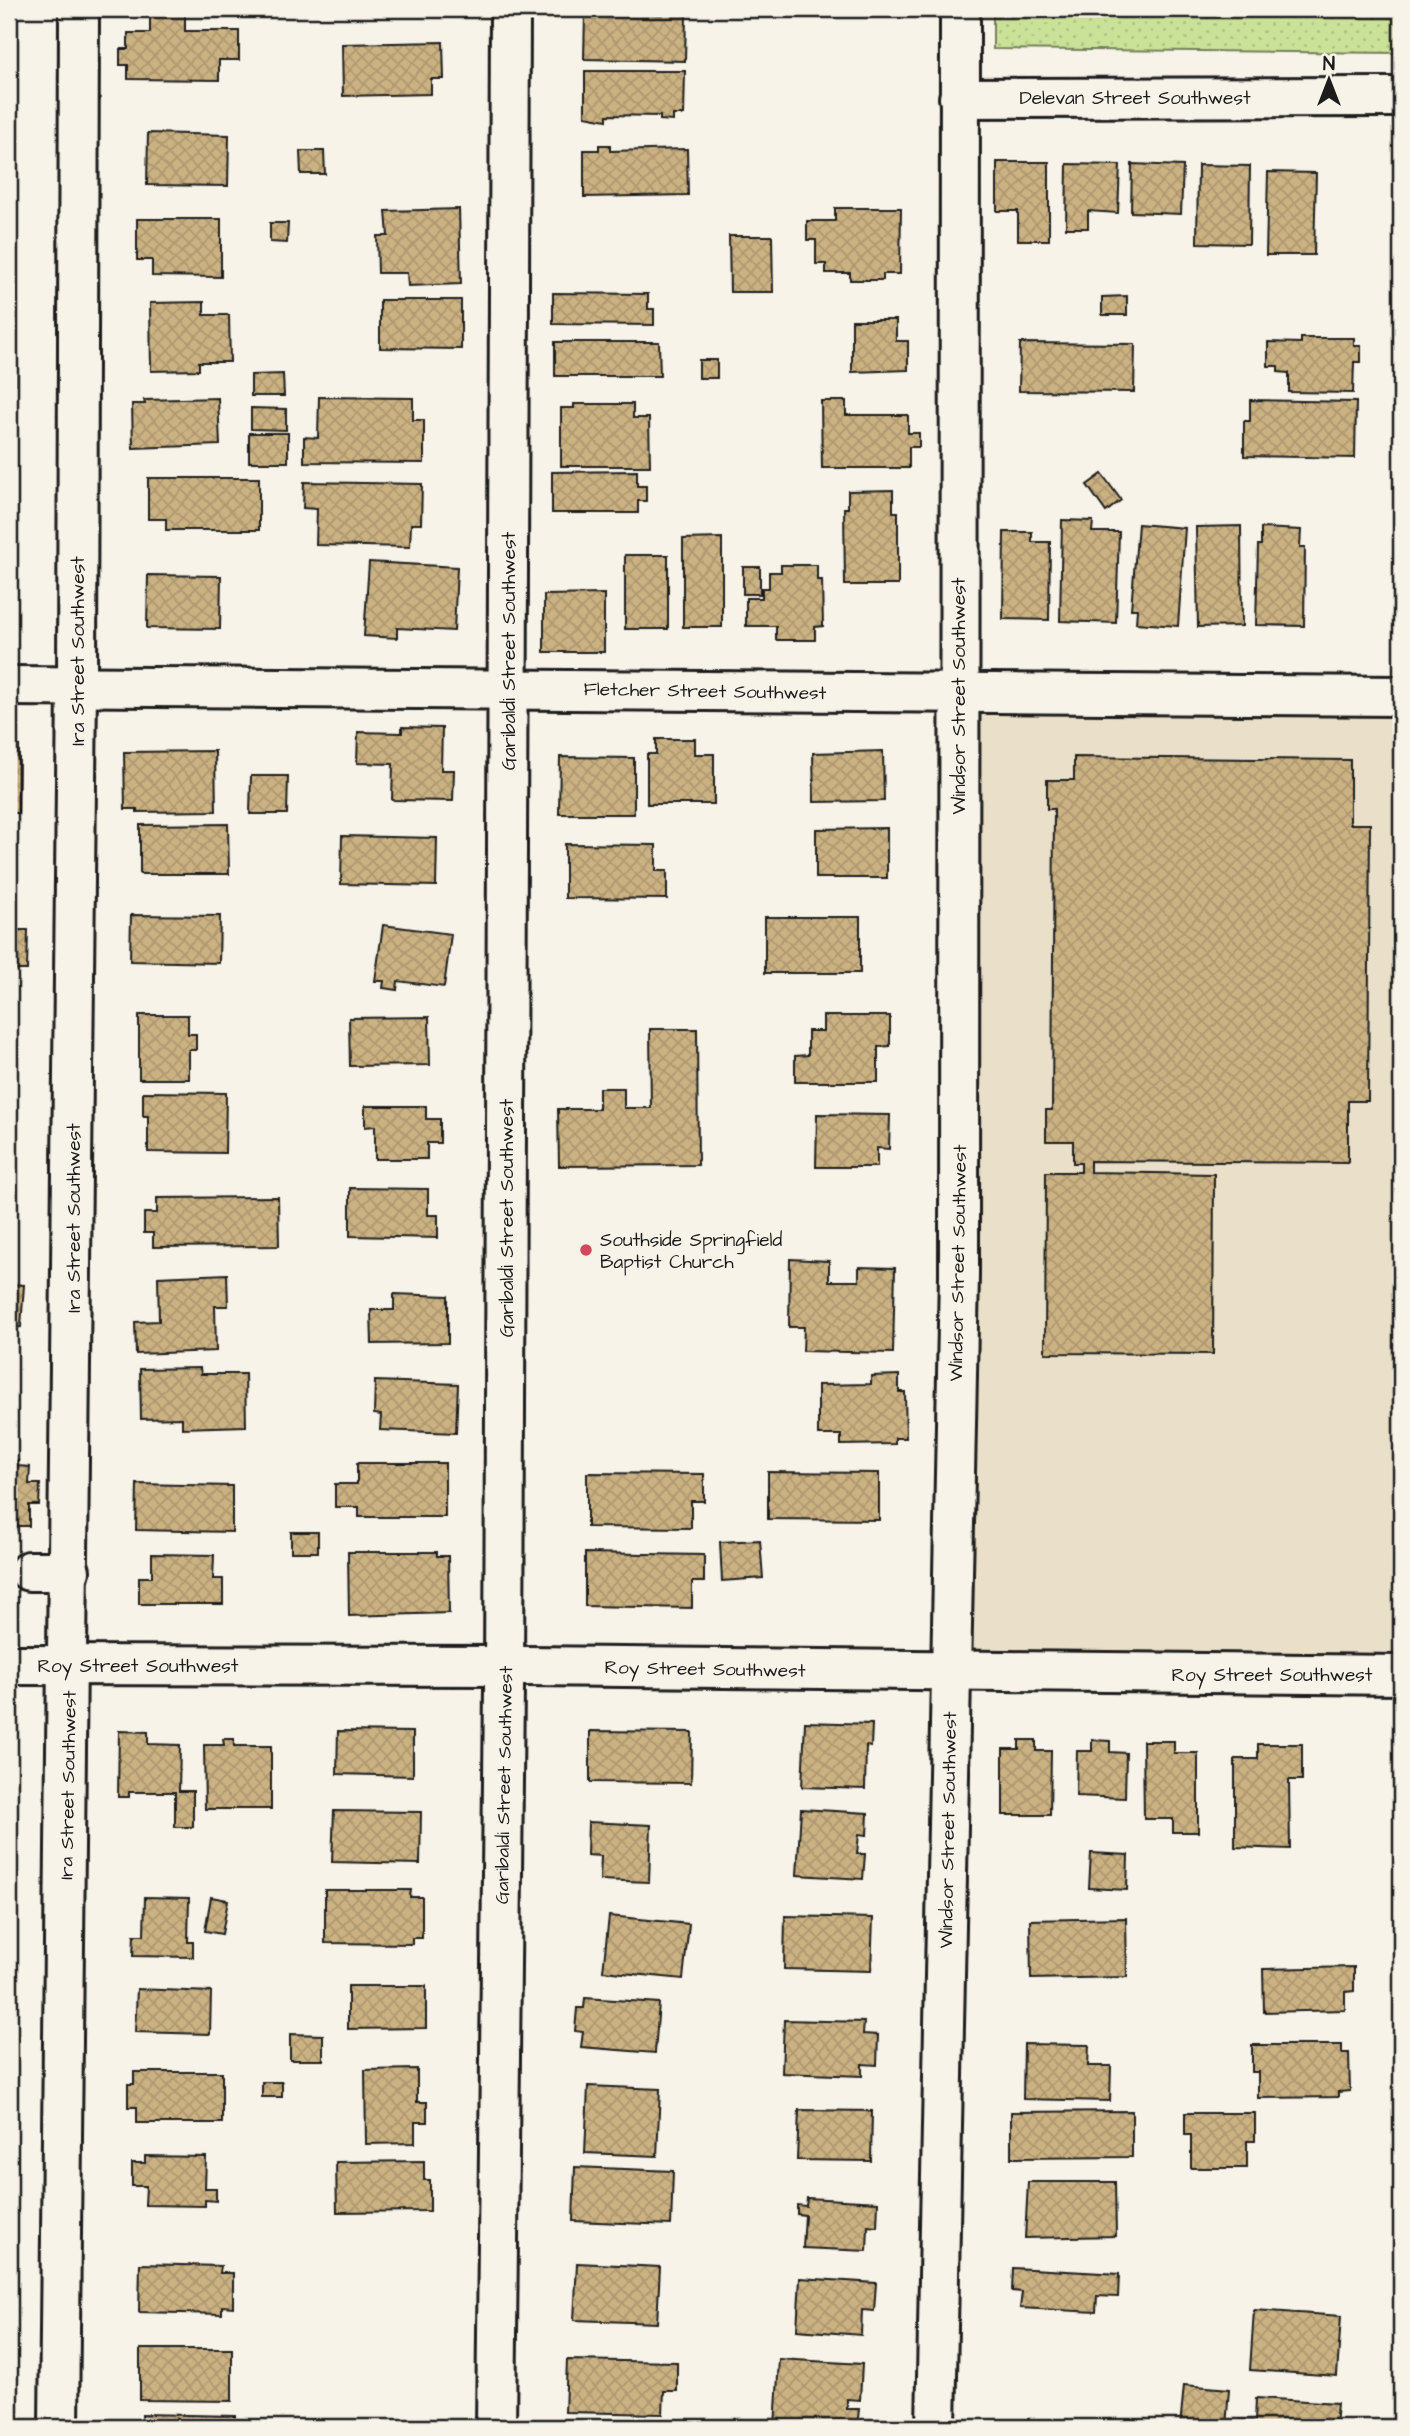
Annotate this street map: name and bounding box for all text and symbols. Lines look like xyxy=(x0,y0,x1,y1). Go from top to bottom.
north arrow xyxy=(1294,46,1364,116)
text: N xyxy=(1323,51,1335,78)
street label: Delevan Street Southwest xyxy=(1019,85,1251,112)
street label: Garibaldi Street Southwest xyxy=(496,531,523,770)
street label: Ira Street Southwest xyxy=(65,556,92,746)
street label: Windsor Street Southwest xyxy=(946,577,973,815)
street label: Fletcher Street Southwest xyxy=(583,676,827,707)
street label: Garibaldi Street Southwest xyxy=(494,1098,521,1337)
street label: Ira Street Southwest xyxy=(61,1123,88,1313)
street label: Windsor Street Southwest xyxy=(943,1144,974,1382)
place label: Southside Springfield Baptist Church xyxy=(600,1227,783,1276)
marker: Southside Springfield Baptist Church xyxy=(578,1242,594,1258)
street label: Roy Street Southwest xyxy=(38,1653,239,1681)
street label: Roy Street Southwest xyxy=(604,1654,806,1686)
street label: Roy Street Southwest xyxy=(1172,1662,1373,1690)
street label: Garibaldi Street Southwest xyxy=(489,1665,520,1904)
street label: Ira Street Southwest xyxy=(53,1690,84,1880)
street label: Windsor Street Southwest xyxy=(933,1711,964,1949)

